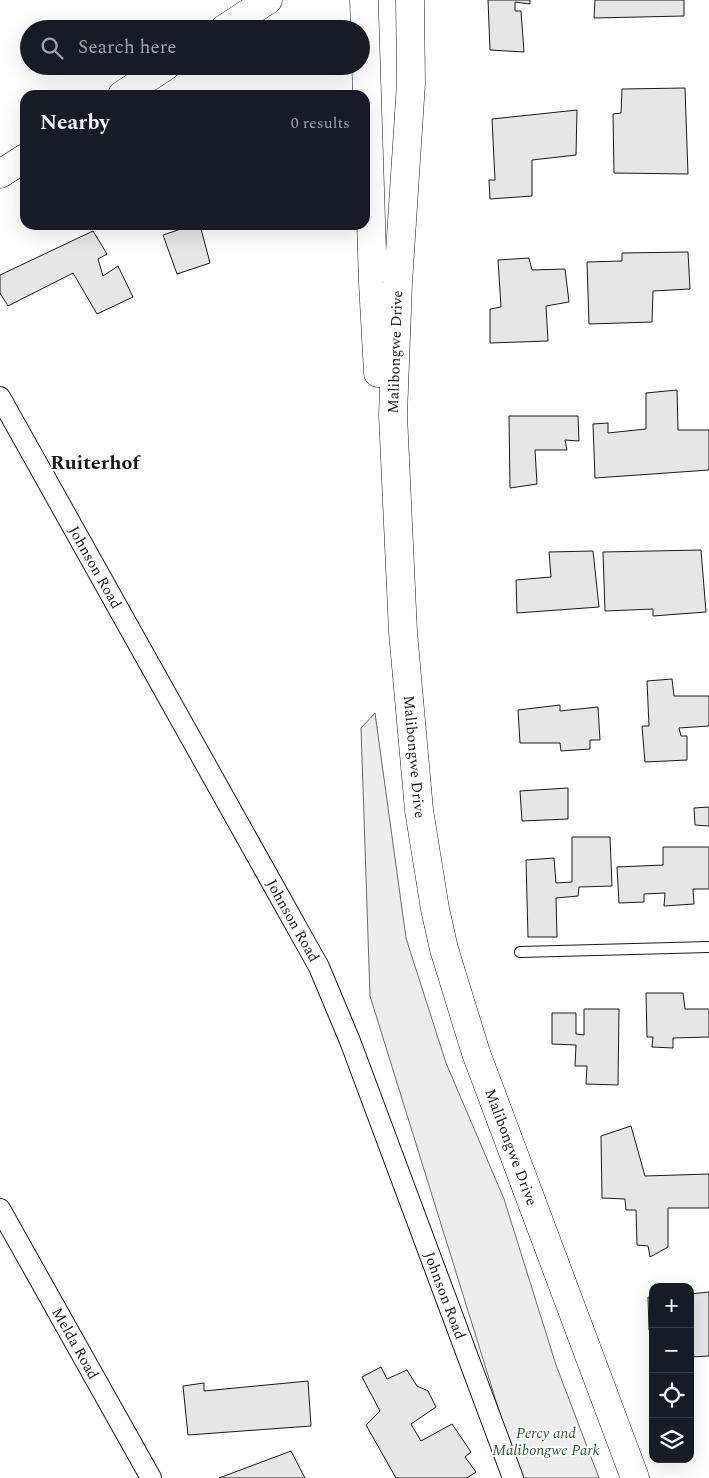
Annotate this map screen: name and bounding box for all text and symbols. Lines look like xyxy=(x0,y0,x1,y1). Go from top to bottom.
search box xyxy=(20,20,370,75)
text: Search here xyxy=(78,33,177,62)
icon: search xyxy=(38,34,66,62)
text: Nearby xyxy=(40,107,110,139)
text: 0 results xyxy=(291,111,350,135)
street label: Malibongwe Drive xyxy=(382,290,409,414)
district label: Ruiterhof xyxy=(50,448,141,478)
street label: Johnson Road xyxy=(62,522,127,613)
street label: Malibongwe Drive xyxy=(397,694,431,820)
street label: Johnson Road xyxy=(260,875,325,967)
street label: Malibongwe Drive xyxy=(478,1085,543,1209)
street label: Johnson Road xyxy=(418,1248,471,1343)
map controls xyxy=(649,1283,694,1463)
button: + xyxy=(649,1283,694,1328)
street label: Melda Road xyxy=(45,1303,104,1384)
button: − xyxy=(649,1328,694,1373)
button: locate xyxy=(649,1373,694,1418)
button: layers xyxy=(649,1418,694,1463)
park label: Percy and Malibongwe Park xyxy=(492,1422,600,1462)

